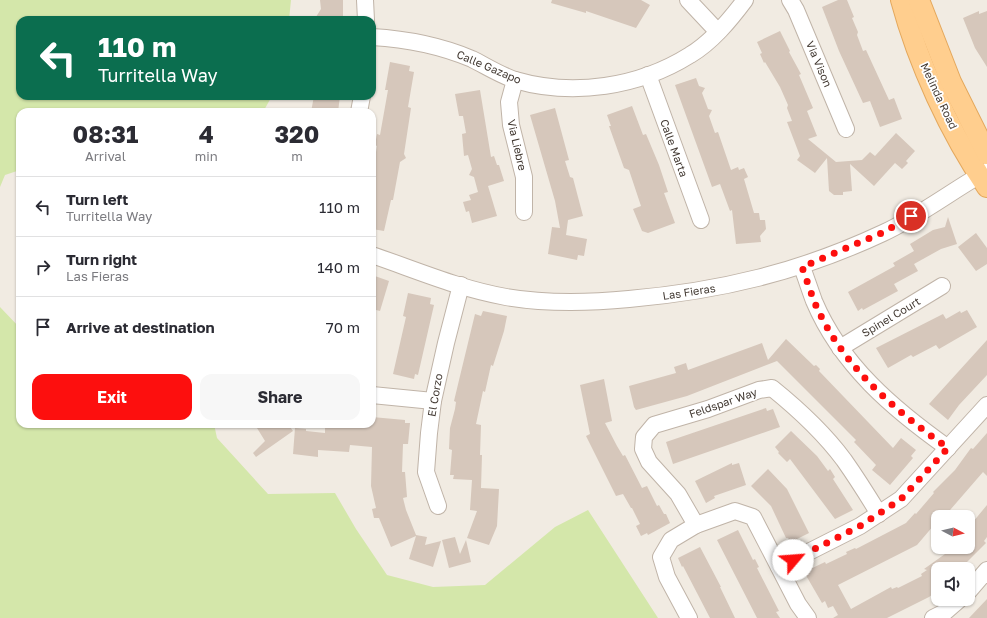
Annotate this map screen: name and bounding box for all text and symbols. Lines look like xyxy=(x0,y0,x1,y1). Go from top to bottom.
text: 110 m xyxy=(98,30,177,63)
icon: left xyxy=(32,32,84,84)
street label: Via Vison xyxy=(804,39,835,89)
street label: Calle Gazapo xyxy=(455,47,524,86)
street label: Melinda Road xyxy=(918,61,961,131)
text: Turritella Way xyxy=(98,64,218,86)
street label: Calle Marta xyxy=(658,117,691,179)
street label: Via Liebre xyxy=(505,118,530,172)
text: 08:31 xyxy=(73,119,138,148)
text: 4 xyxy=(199,119,214,148)
text: 320 xyxy=(274,119,319,148)
text: Arrival xyxy=(85,148,126,164)
text: min xyxy=(195,148,218,164)
text: m xyxy=(291,148,303,164)
text: Turn left xyxy=(66,190,128,208)
icon: left xyxy=(32,196,54,218)
text: 110 m xyxy=(319,198,360,216)
pin xyxy=(894,199,928,233)
icon: arrive xyxy=(900,205,922,227)
text: Turritella Way xyxy=(66,208,152,224)
text: Turn right xyxy=(66,250,137,268)
icon: right xyxy=(32,256,54,278)
text: 140 m xyxy=(317,258,360,276)
text: Las Fieras xyxy=(66,268,129,284)
street label: Las Fieras xyxy=(662,281,716,302)
street label: Spinel Court xyxy=(859,294,922,339)
icon: arrive xyxy=(32,316,54,338)
text: Arrive at destination xyxy=(66,318,215,336)
text: 70 m xyxy=(326,318,360,336)
street label: El Corzo xyxy=(424,372,445,418)
button: Exit xyxy=(32,374,192,420)
button: Share xyxy=(200,374,360,420)
street label: Feldspar Way xyxy=(687,385,759,420)
north arrow xyxy=(931,510,975,554)
map controls xyxy=(931,510,975,606)
position arrow xyxy=(772,539,814,581)
button: sound xyxy=(931,562,975,606)

